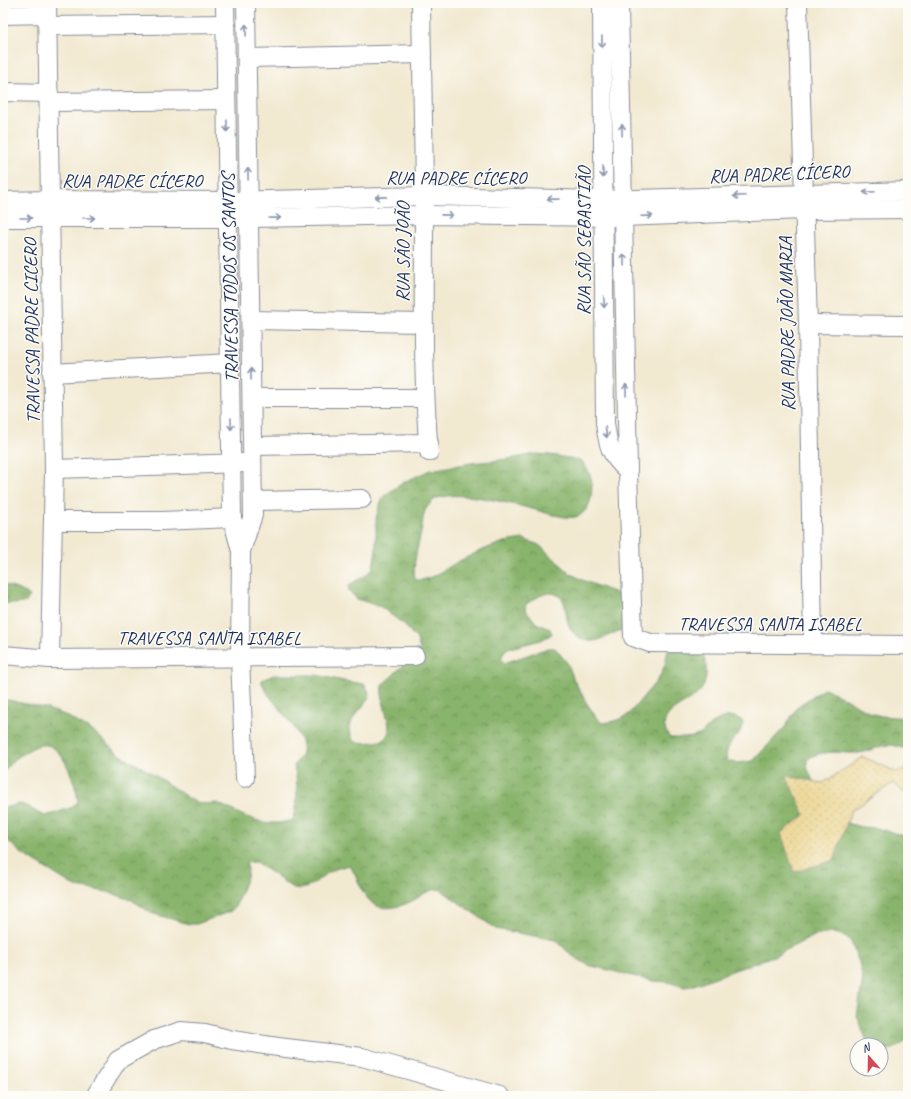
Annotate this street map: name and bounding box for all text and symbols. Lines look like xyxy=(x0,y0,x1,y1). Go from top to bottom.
one-way arrow xyxy=(242,24,250,37)
one-way arrow xyxy=(598,35,606,48)
one-way arrow xyxy=(223,119,231,132)
one-way arrow xyxy=(618,124,626,137)
street label: RUA PADRE CÍCERO xyxy=(709,160,851,188)
street label: RUA SÃO SEBASTIÃO xyxy=(572,164,596,315)
one-way arrow xyxy=(599,165,607,178)
street label: RUA PADRE CÍCERO xyxy=(386,166,528,190)
one-way arrow xyxy=(245,168,252,181)
street label: RUA PADRE CÍCERO xyxy=(62,169,204,193)
street label: TRAVESSA TODOS OS SANTOS xyxy=(216,169,244,383)
one-way arrow xyxy=(863,188,876,196)
one-way arrow xyxy=(733,192,746,199)
one-way arrow xyxy=(375,193,388,201)
one-way arrow xyxy=(547,195,560,202)
street label: RUA SÃO JOÃO xyxy=(391,199,415,302)
one-way arrow xyxy=(440,211,453,219)
one-way arrow xyxy=(640,212,653,220)
one-way arrow xyxy=(19,214,32,222)
one-way arrow xyxy=(82,214,95,222)
one-way arrow xyxy=(268,214,281,222)
street label: RUA PADRE JOÃO MARIA xyxy=(773,235,801,411)
street label: TRAVESSA PADRE CICERO xyxy=(18,237,46,424)
one-way arrow xyxy=(620,254,628,267)
one-way arrow xyxy=(600,295,608,308)
one-way arrow xyxy=(247,368,255,381)
one-way arrow xyxy=(623,384,630,397)
one-way arrow xyxy=(227,417,235,430)
one-way arrow xyxy=(602,425,610,438)
street label: TRAVESSA SANTA ISABEL xyxy=(678,612,863,636)
street label: TRAVESSA SANTA ISABEL xyxy=(117,626,302,650)
north arrow xyxy=(849,1037,889,1077)
text: N xyxy=(860,1039,873,1055)

